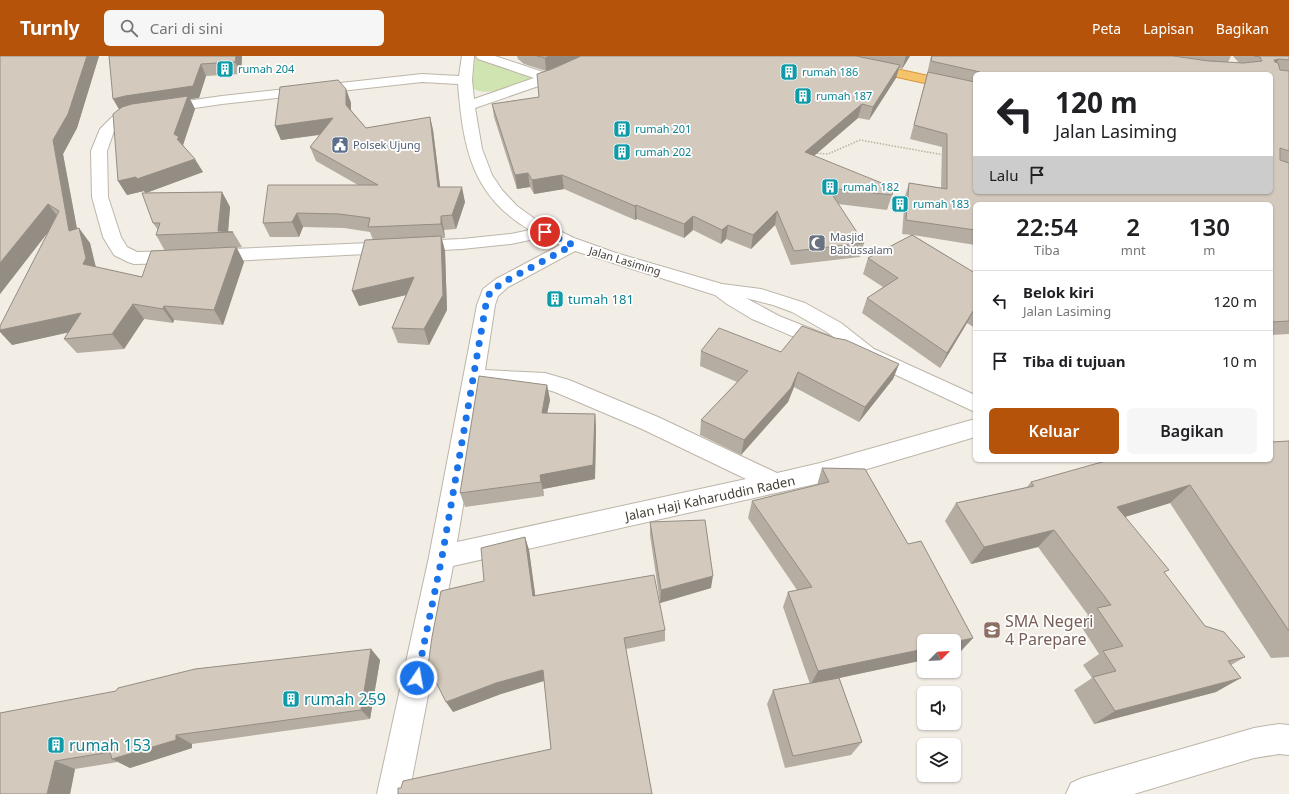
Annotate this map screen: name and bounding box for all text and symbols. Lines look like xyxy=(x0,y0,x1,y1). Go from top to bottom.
search box xyxy=(104,10,384,46)
text: Turnly xyxy=(20,15,80,41)
icon: search xyxy=(118,17,140,39)
text: Cari di sini xyxy=(150,18,223,38)
text: Peta xyxy=(1092,19,1121,38)
text: Lapisan xyxy=(1143,19,1194,38)
text: Bagikan xyxy=(1216,19,1269,38)
building icon: rumah 204 xyxy=(215,59,235,79)
place label: rumah 204 xyxy=(238,61,295,76)
building icon: rumah 186 xyxy=(779,62,799,82)
place label: rumah 186 xyxy=(802,64,858,79)
text: 120 m xyxy=(1055,83,1138,121)
building icon: rumah 187 xyxy=(793,86,813,106)
place label: rumah 187 xyxy=(816,88,872,103)
icon: left xyxy=(989,88,1041,140)
building icon: rumah 201 xyxy=(612,119,632,139)
text: Jalan Lasiming xyxy=(1055,119,1177,143)
place label: rumah 201 xyxy=(635,121,691,136)
public building icon: Polsek Ujung xyxy=(330,135,350,155)
place label: Polsek Ujung xyxy=(353,137,421,152)
building icon: rumah 202 xyxy=(612,142,632,162)
place label: rumah 202 xyxy=(635,144,691,159)
icon: arrive xyxy=(1026,164,1048,186)
text: Lalu xyxy=(989,165,1018,185)
building icon: rumah 182 xyxy=(820,177,840,197)
place label: rumah 182 xyxy=(843,179,899,194)
building icon: rumah 183 xyxy=(890,194,910,214)
place label: rumah 183 xyxy=(913,196,969,211)
text: 22:54 xyxy=(1016,210,1078,243)
text: 2 xyxy=(1126,210,1140,243)
text: 130 xyxy=(1189,210,1230,243)
pin xyxy=(528,215,562,249)
icon: arrive xyxy=(534,221,556,243)
place label: Masjid Babussalam xyxy=(830,229,893,257)
mosque icon: Masjid Babussalam xyxy=(807,233,827,253)
text: Tiba xyxy=(1034,241,1060,259)
text: mnt xyxy=(1121,241,1146,259)
text: m xyxy=(1203,241,1215,259)
street label: Jalan Lasiming xyxy=(586,242,663,279)
text: Belok kiri xyxy=(1023,282,1094,302)
building icon: tumah 181 xyxy=(545,289,565,309)
place label: tumah 181 xyxy=(568,290,634,308)
icon: left xyxy=(989,290,1011,312)
text: 120 m xyxy=(1213,291,1257,311)
text: Jalan Lasiming xyxy=(1023,302,1111,320)
icon: arrive xyxy=(989,350,1011,372)
text: Tiba di tujuan xyxy=(1023,351,1126,371)
text: 10 m xyxy=(1222,351,1257,371)
button: Keluar xyxy=(989,408,1119,454)
button: Bagikan xyxy=(1127,408,1257,454)
street label: Jalan Haji Kaharuddin Raden xyxy=(621,471,797,525)
place label: SMA Negeri 4 Parepare xyxy=(1005,610,1093,650)
school or university icon: SMA Negeri 4 Parepare xyxy=(982,620,1002,640)
north arrow xyxy=(917,634,961,678)
map controls xyxy=(917,634,961,782)
position arrow xyxy=(396,657,438,699)
button: sound xyxy=(917,686,961,730)
place label: rumah 259 xyxy=(304,688,386,710)
building icon: rumah 259 xyxy=(281,689,301,709)
place label: rumah 153 xyxy=(69,734,151,756)
building icon: rumah 153 xyxy=(46,735,66,755)
button: layers xyxy=(917,738,961,782)

